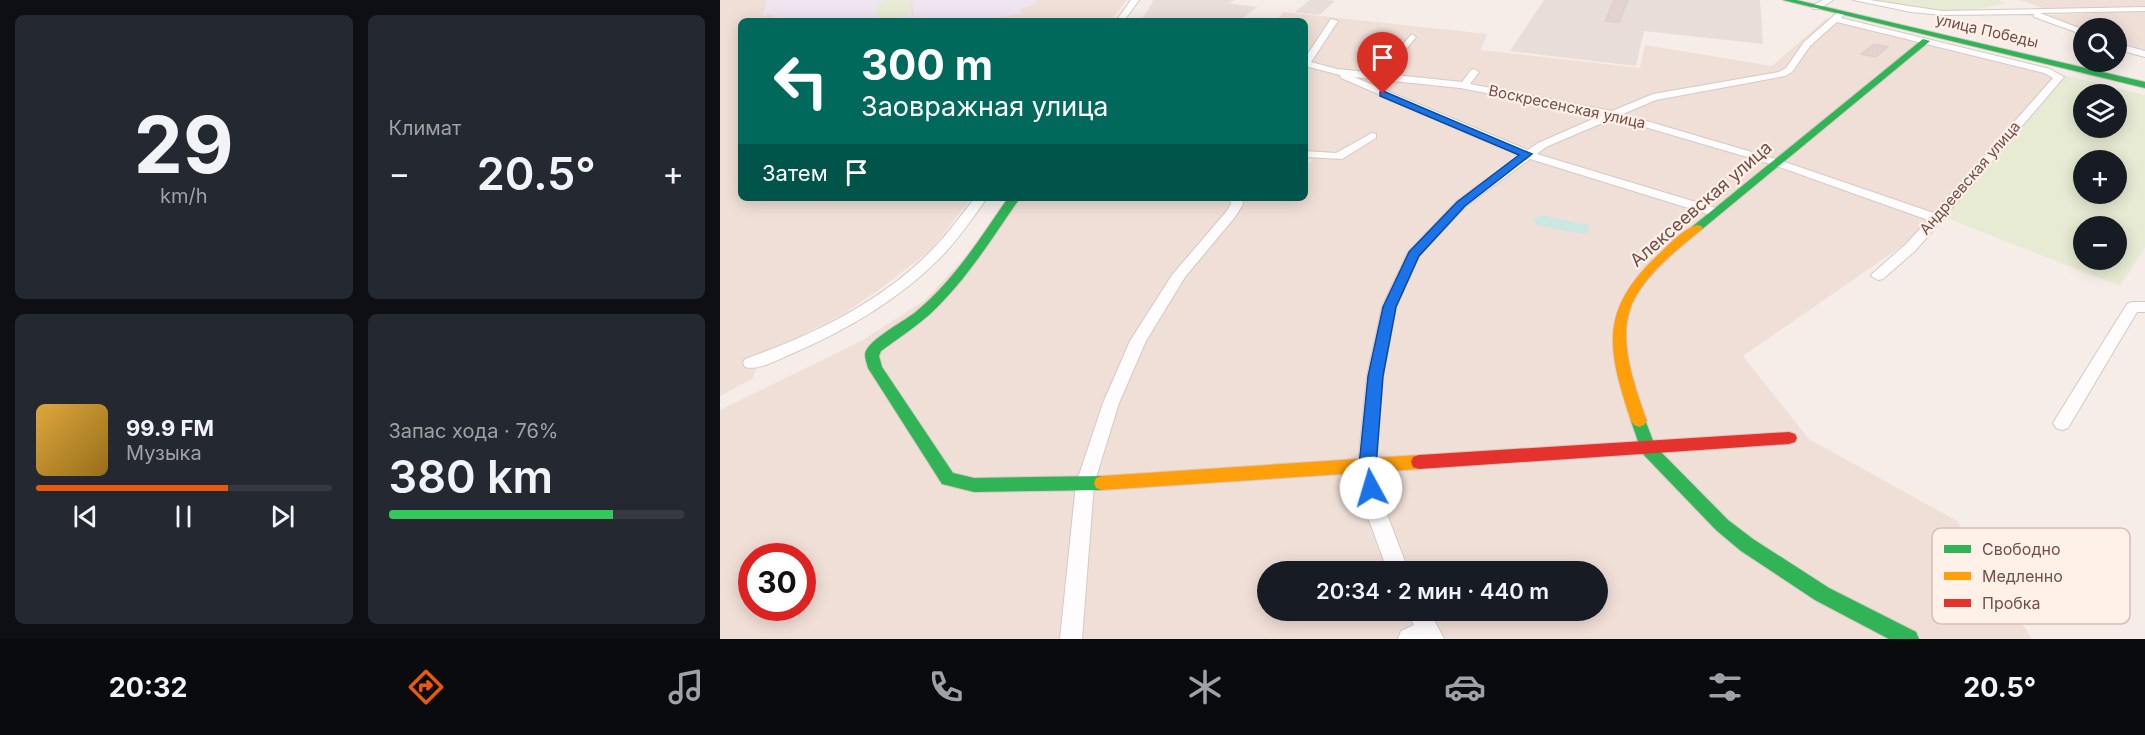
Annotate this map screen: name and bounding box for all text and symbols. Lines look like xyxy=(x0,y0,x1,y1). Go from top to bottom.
street label: улица Победы xyxy=(1934,9,2040,52)
map controls xyxy=(2073,18,2127,270)
button: search xyxy=(2073,18,2127,72)
pin xyxy=(1357,32,1408,94)
text: 300 m xyxy=(861,39,993,90)
icon: arrive xyxy=(1366,41,1399,74)
icon: left xyxy=(762,42,840,120)
street label: Воскресенская улица xyxy=(1487,81,1647,132)
button: layers xyxy=(2073,84,2127,138)
text: Заовражная улица xyxy=(861,90,1109,123)
text: 29 xyxy=(134,97,234,192)
text: Климат xyxy=(389,116,461,140)
street label: Андреевская улица xyxy=(1915,117,2024,238)
street label: Алексеевская улица xyxy=(1626,137,1776,271)
text: 20.5° xyxy=(477,146,596,201)
button: + xyxy=(2073,150,2127,204)
text: − xyxy=(389,153,410,193)
text: + xyxy=(662,153,684,193)
icon: arrive xyxy=(840,156,873,189)
text: Затем xyxy=(762,160,828,186)
text: km/h xyxy=(160,184,208,208)
button: − xyxy=(2073,216,2127,270)
text: 99.9 FM xyxy=(126,415,214,441)
text: Запас хода · 76% xyxy=(389,419,558,443)
text: Музыка xyxy=(126,441,202,465)
text: 380 km xyxy=(389,449,553,504)
position arrow xyxy=(1339,456,1403,520)
icon: previous xyxy=(69,500,102,533)
icon: pause xyxy=(167,500,200,533)
icon: next xyxy=(266,500,299,533)
legend xyxy=(1932,528,2130,624)
text: Свободно xyxy=(1982,539,2061,559)
speed limit sign: 30 xyxy=(738,543,816,621)
text: Медленно xyxy=(1982,566,2063,586)
text: 20:34 · 2 мин · 440 m xyxy=(1316,578,1549,604)
text: Пробка xyxy=(1982,593,2040,613)
icon: directions xyxy=(405,666,447,708)
icon: music xyxy=(665,666,707,708)
icon: phone xyxy=(925,666,967,708)
icon: climate xyxy=(1184,666,1226,708)
icon: car xyxy=(1444,666,1486,708)
icon: filters xyxy=(1704,666,1746,708)
text: 20:32 xyxy=(109,671,188,704)
text: 20.5° xyxy=(1963,671,2036,704)

